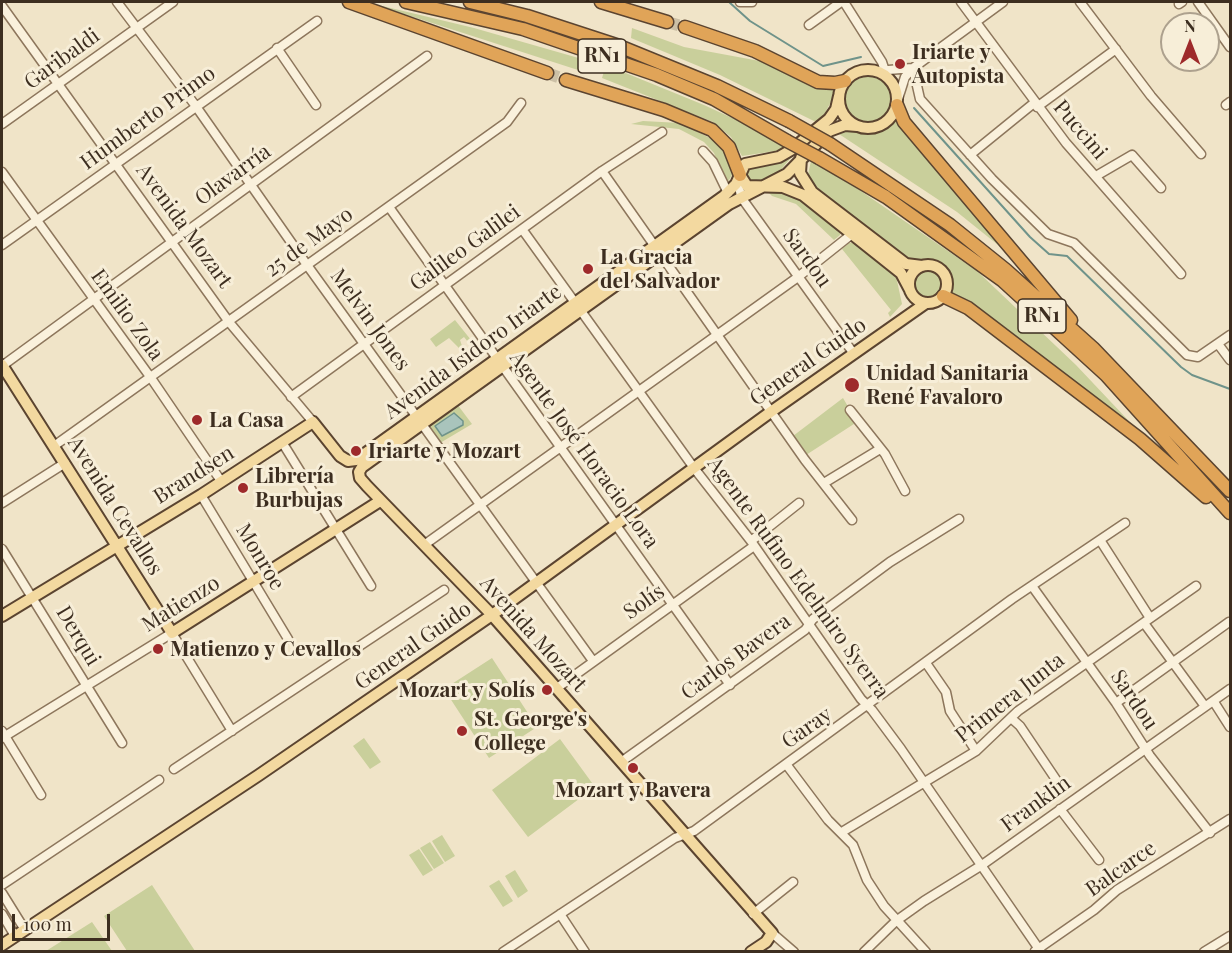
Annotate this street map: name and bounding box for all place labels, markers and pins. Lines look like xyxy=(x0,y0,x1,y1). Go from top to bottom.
place label: Iriarte y Autopista xyxy=(912,39,1004,89)
marker: Iriarte y Autopista xyxy=(893,57,907,71)
place label: La Gracia del Salvador xyxy=(600,244,720,294)
marker: La Gracia del Salvador xyxy=(581,262,595,276)
place label: Unidad Sanitaria René Favaloro xyxy=(866,360,1029,410)
marker: Unidad Sanitaria René Favaloro xyxy=(843,376,861,394)
place label: La Casa xyxy=(209,407,284,433)
marker: La Casa xyxy=(190,413,204,427)
place label: Iriarte y Mozart xyxy=(368,438,521,464)
marker: Iriarte y Mozart xyxy=(349,444,363,458)
place label: Librería Burbujas xyxy=(255,463,343,513)
marker: Librería Burbujas xyxy=(236,481,250,495)
place label: Matienzo y Cevallos xyxy=(170,636,361,662)
marker: Matienzo y Cevallos xyxy=(151,642,165,656)
place label: Mozart y Solís xyxy=(399,677,535,703)
marker: Mozart y Solís xyxy=(540,683,554,697)
place label: St. George's College xyxy=(474,706,587,756)
marker: St. George's College xyxy=(455,724,469,738)
marker: Mozart y Bavera xyxy=(626,761,640,775)
place label: Mozart y Bavera xyxy=(555,777,711,803)

